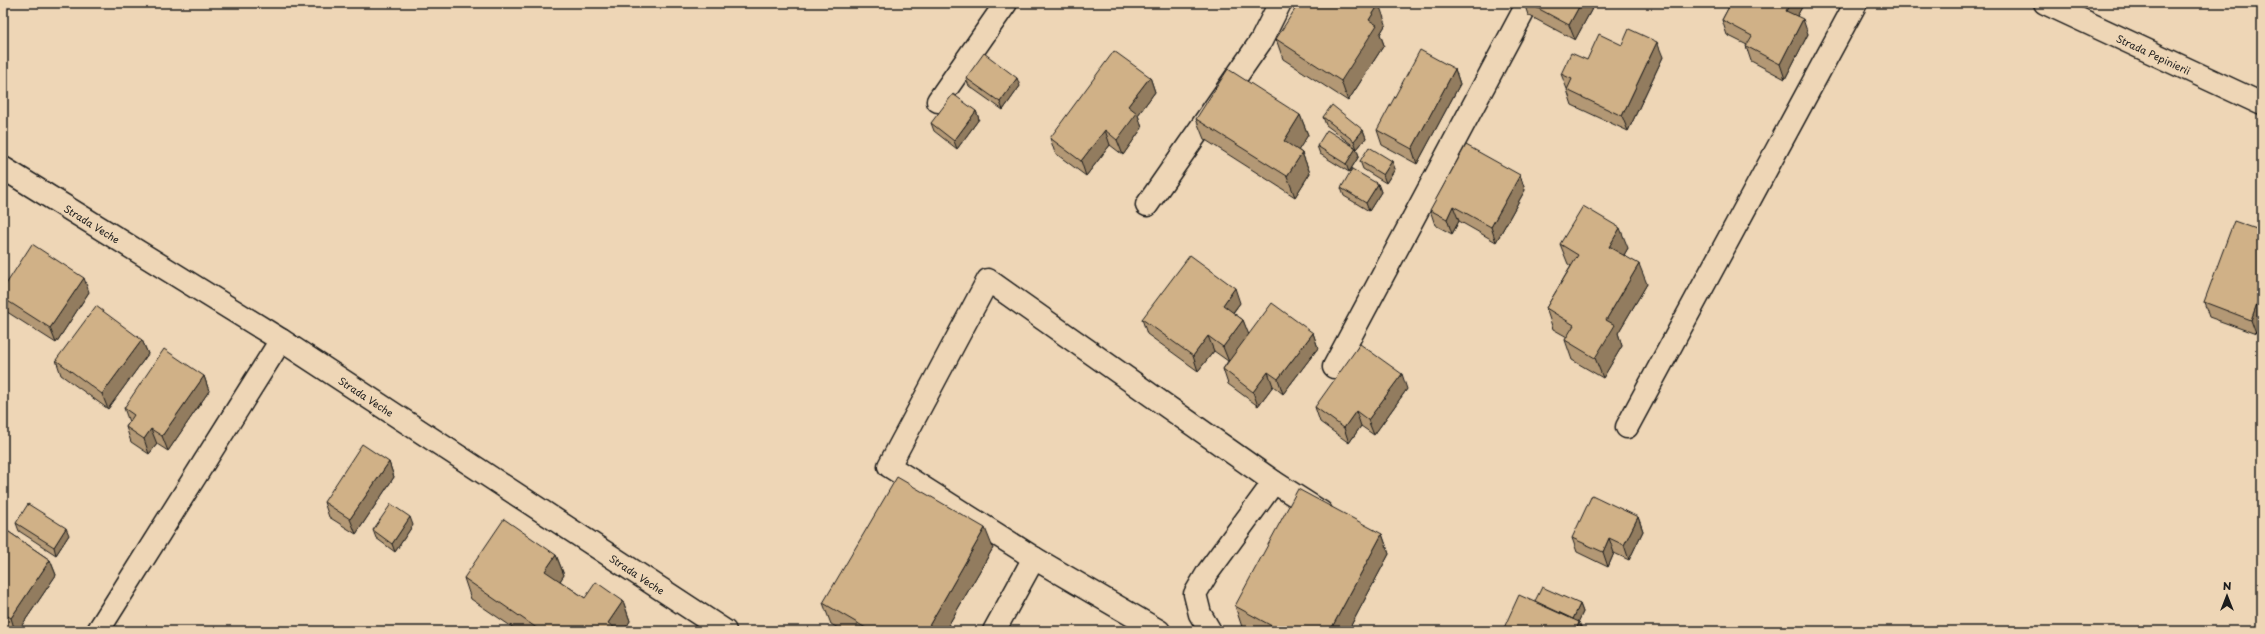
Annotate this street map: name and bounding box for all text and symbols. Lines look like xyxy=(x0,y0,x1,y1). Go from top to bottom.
street label: Strada Pepinierii xyxy=(2114,30,2193,77)
street label: Strada Veche xyxy=(61,200,123,246)
street label: Strada Veche xyxy=(336,372,397,420)
street label: Strada Veche xyxy=(607,550,668,597)
north arrow xyxy=(2207,576,2247,616)
text: N xyxy=(2223,577,2232,594)

